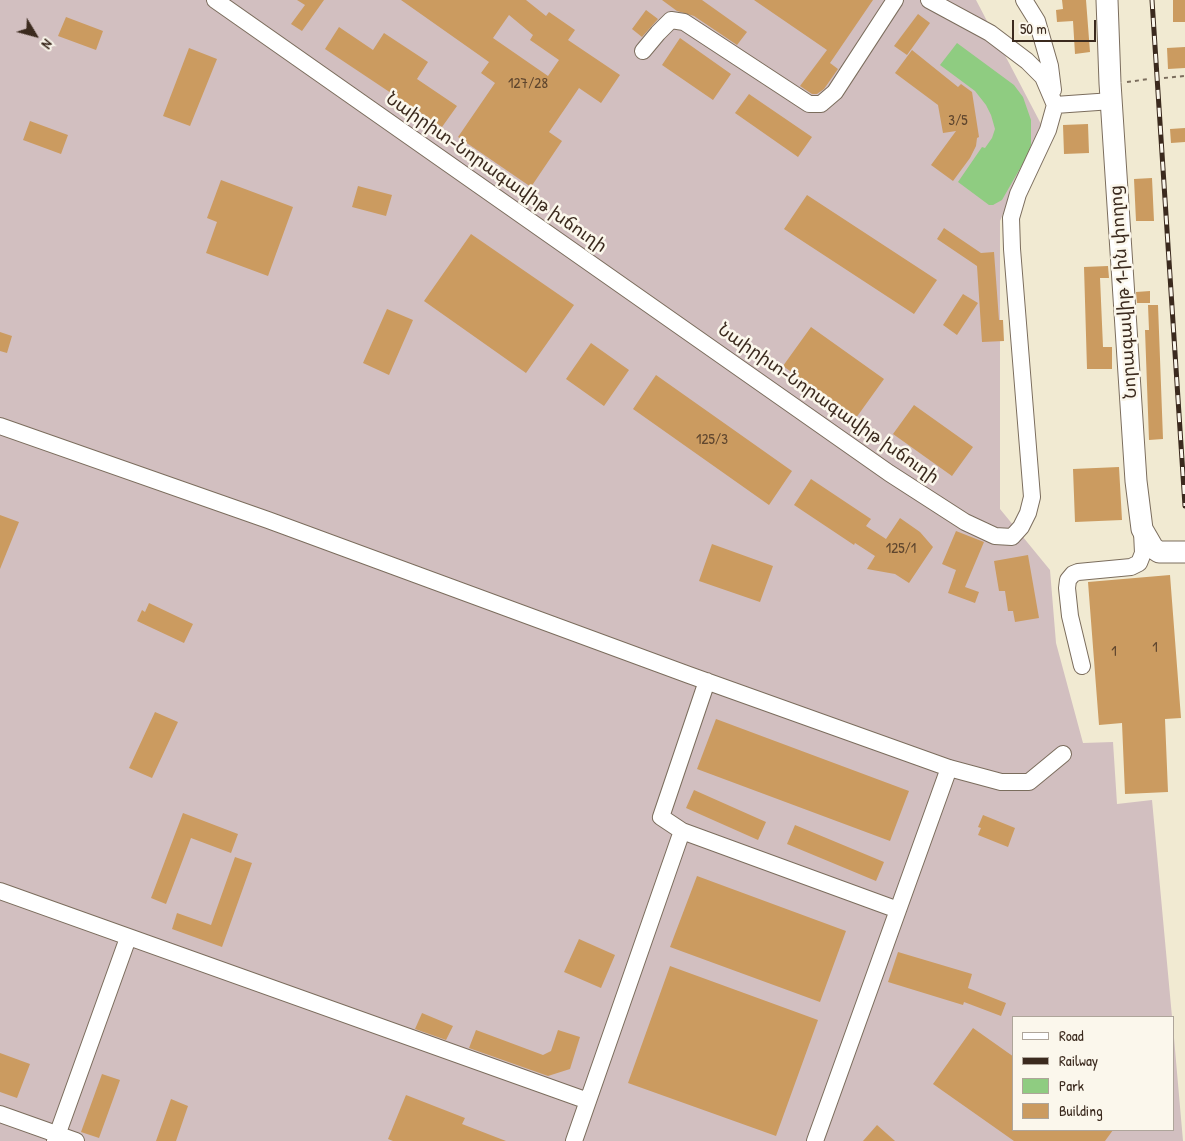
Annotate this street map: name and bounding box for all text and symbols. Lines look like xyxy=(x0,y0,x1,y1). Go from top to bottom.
north arrow xyxy=(10,10,60,60)
scale bar xyxy=(1015,10,1099,42)
text: 50 m xyxy=(1020,18,1047,39)
text: N xyxy=(38,36,57,53)
house number: 127/28 xyxy=(508,75,548,93)
street label: Նաիրիտ-Նորագավիթ խճուղի xyxy=(381,88,611,258)
house number: 3/5 xyxy=(948,112,968,130)
street label: Նորագավիթ 1-ին փողոց xyxy=(1106,184,1142,400)
street label: Նաիրիտ-Նորագավիթ խճուղի xyxy=(713,319,943,489)
house number: 125/3 xyxy=(696,431,728,449)
house number: 125/1 xyxy=(886,540,916,558)
house number: 1 xyxy=(1152,639,1158,657)
house number: 1 xyxy=(1111,643,1117,661)
legend xyxy=(1012,1016,1175,1131)
text: Road xyxy=(1059,1025,1084,1046)
text: Railway xyxy=(1059,1050,1098,1071)
text: Park xyxy=(1059,1075,1084,1096)
text: Building xyxy=(1059,1100,1103,1121)

